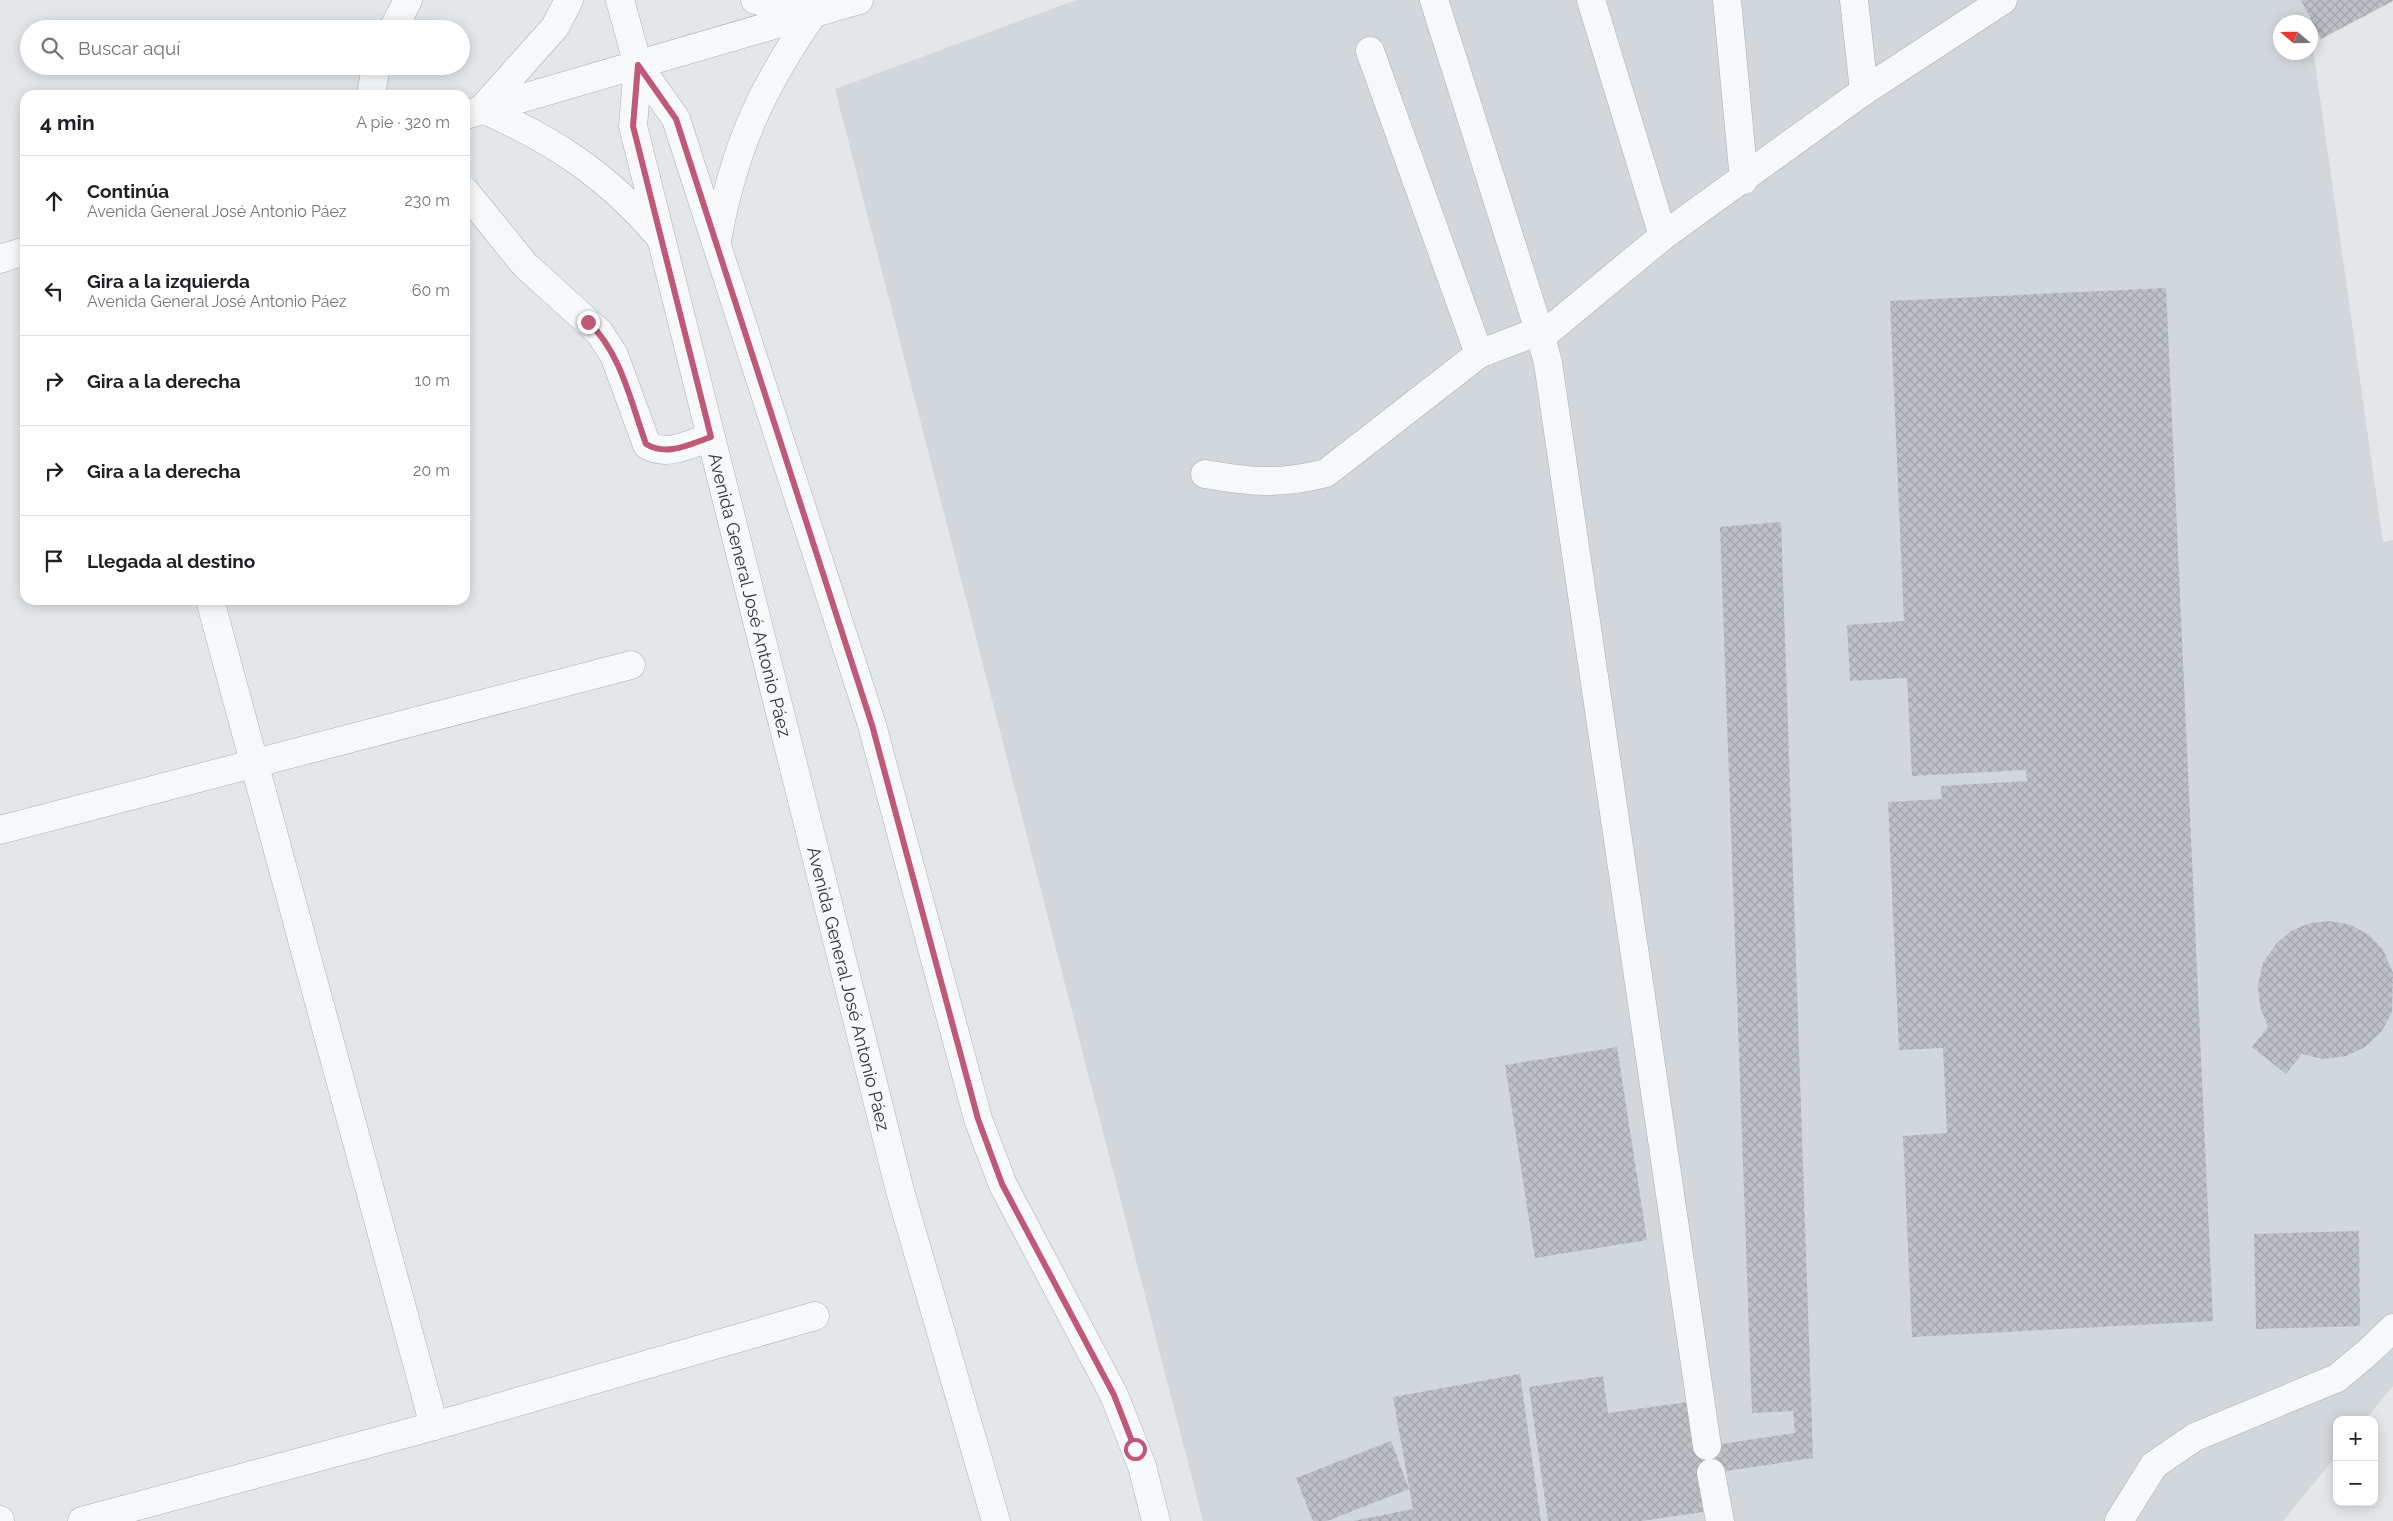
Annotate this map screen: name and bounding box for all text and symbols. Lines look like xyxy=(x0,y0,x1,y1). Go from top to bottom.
north arrow xyxy=(2273,15,2318,60)
search box xyxy=(20,20,470,75)
icon: search xyxy=(38,34,66,62)
text: Buscar aquí xyxy=(78,37,180,59)
text: 4 min xyxy=(40,110,95,135)
text: A pie · 320 m xyxy=(356,113,450,132)
text: Continúa xyxy=(87,180,169,202)
icon: ahead xyxy=(40,187,68,215)
text: 230 m xyxy=(405,191,450,210)
text: Avenida General José Antonio Páez xyxy=(87,202,347,221)
text: Gira a la izquierda xyxy=(87,270,250,292)
icon: left xyxy=(40,277,68,305)
text: 60 m xyxy=(412,281,450,300)
text: Avenida General José Antonio Páez xyxy=(87,292,347,311)
route end xyxy=(577,311,600,334)
icon: right xyxy=(40,367,68,395)
text: Gira a la derecha xyxy=(87,370,241,392)
text: 10 m xyxy=(415,371,450,390)
street label: Avenida General José Antonio Páez xyxy=(705,451,796,739)
icon: right xyxy=(40,457,68,485)
text: Gira a la derecha xyxy=(87,460,241,482)
text: 20 m xyxy=(413,461,450,480)
icon: arrive xyxy=(40,547,68,575)
text: Llegada al destino xyxy=(87,550,255,572)
street label: Avenida General José Antonio Páez xyxy=(804,844,895,1133)
map controls xyxy=(2333,1416,2378,1506)
button: + xyxy=(2333,1416,2378,1461)
route start xyxy=(1124,1438,1147,1461)
button: − xyxy=(2333,1461,2378,1506)

